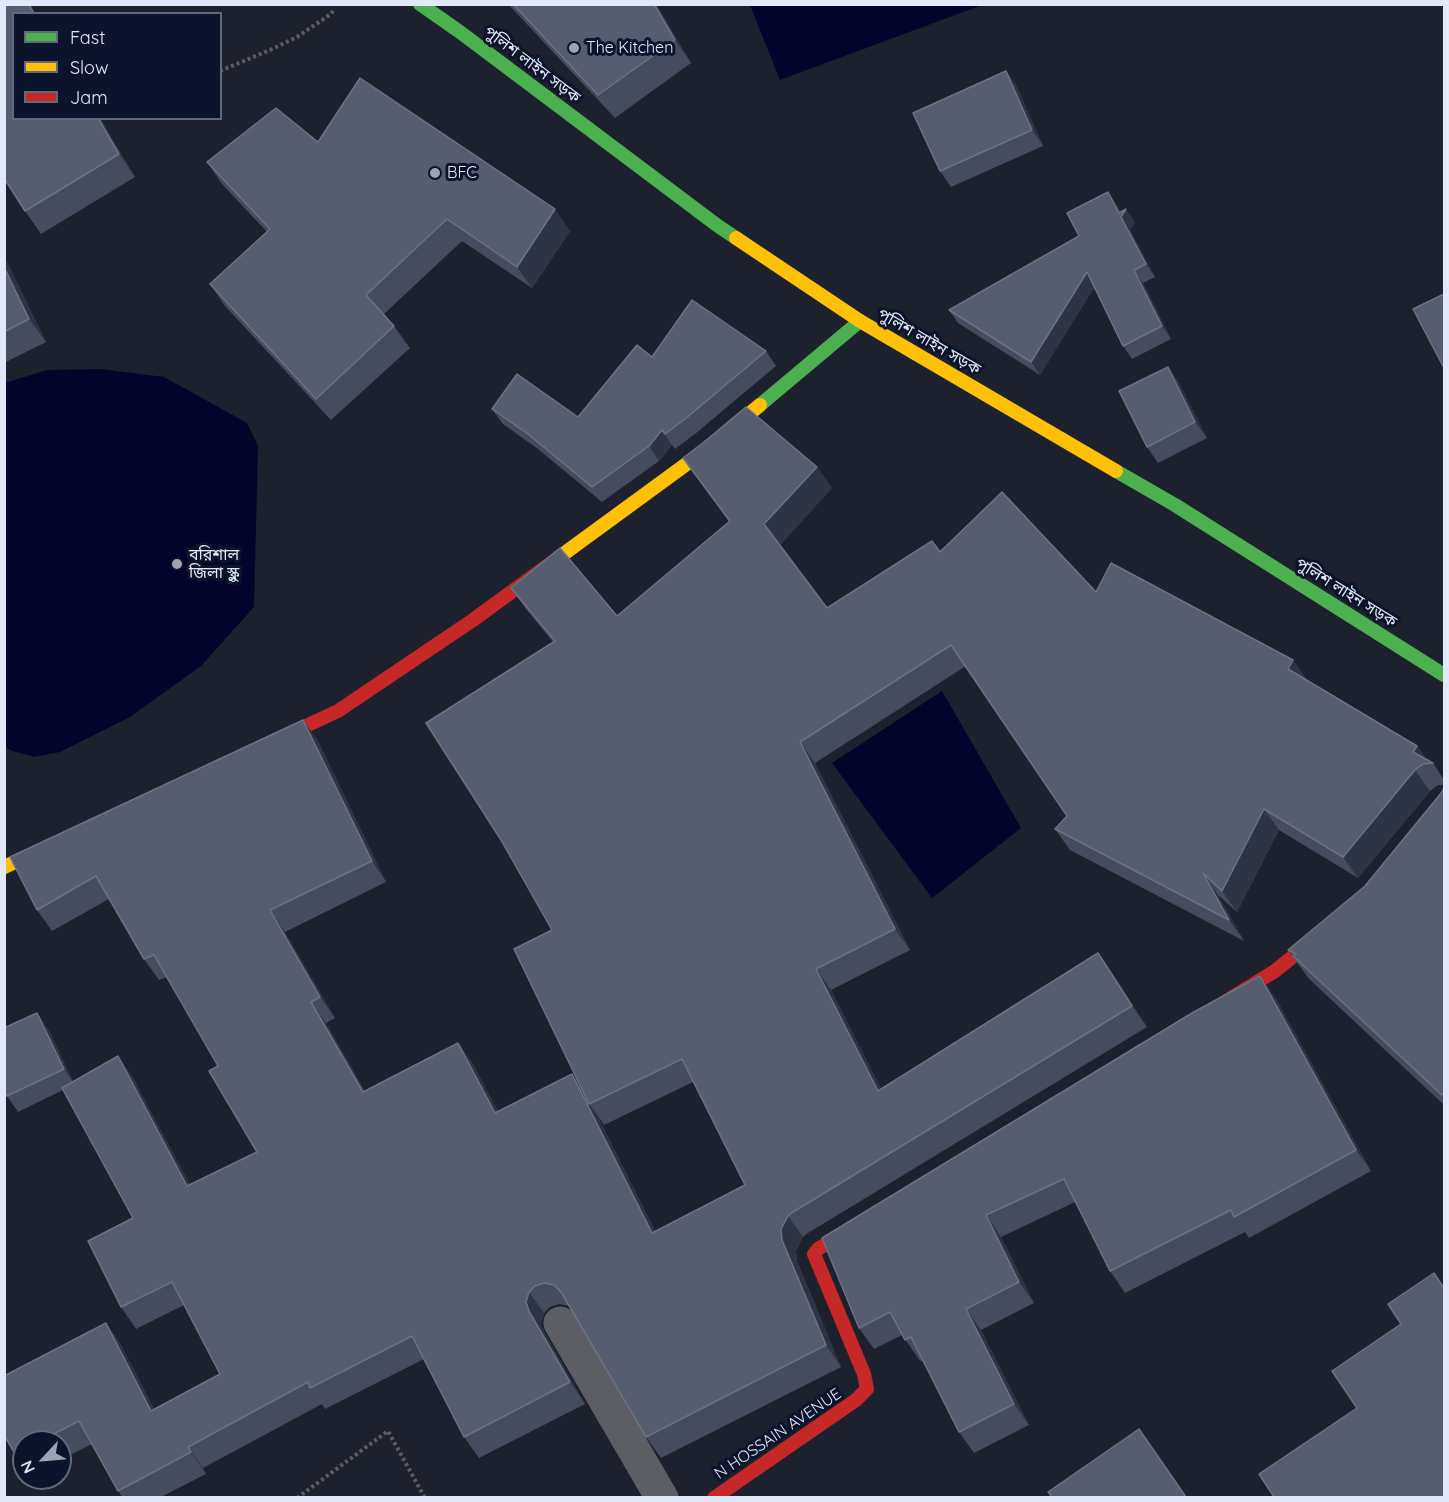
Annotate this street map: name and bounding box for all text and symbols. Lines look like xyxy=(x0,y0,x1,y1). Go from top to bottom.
legend xyxy=(12,12,222,120)
street label: পুলিশ লাইন সড়ক xyxy=(480,23,584,107)
text: Fast xyxy=(70,26,105,49)
place label: The Kitchen xyxy=(586,38,673,58)
marker: The Kitchen xyxy=(567,41,581,55)
text: Slow xyxy=(70,56,108,79)
text: Jam xyxy=(70,86,108,109)
place label: BFC xyxy=(447,163,477,183)
marker: BFC xyxy=(428,166,442,180)
street label: পুলিশ লাইন সড়ক xyxy=(874,305,984,379)
place label: বরিশাল জিলা স্কুল xyxy=(189,545,239,583)
street label: পুলিশ লাইন সড়ক xyxy=(1292,554,1400,632)
marker: বরিশাল জিলা স্কুল xyxy=(170,557,184,571)
street label: N HOSSAIN AVENUE xyxy=(711,1384,845,1484)
north arrow xyxy=(12,1430,72,1490)
text: N xyxy=(16,1457,39,1477)

